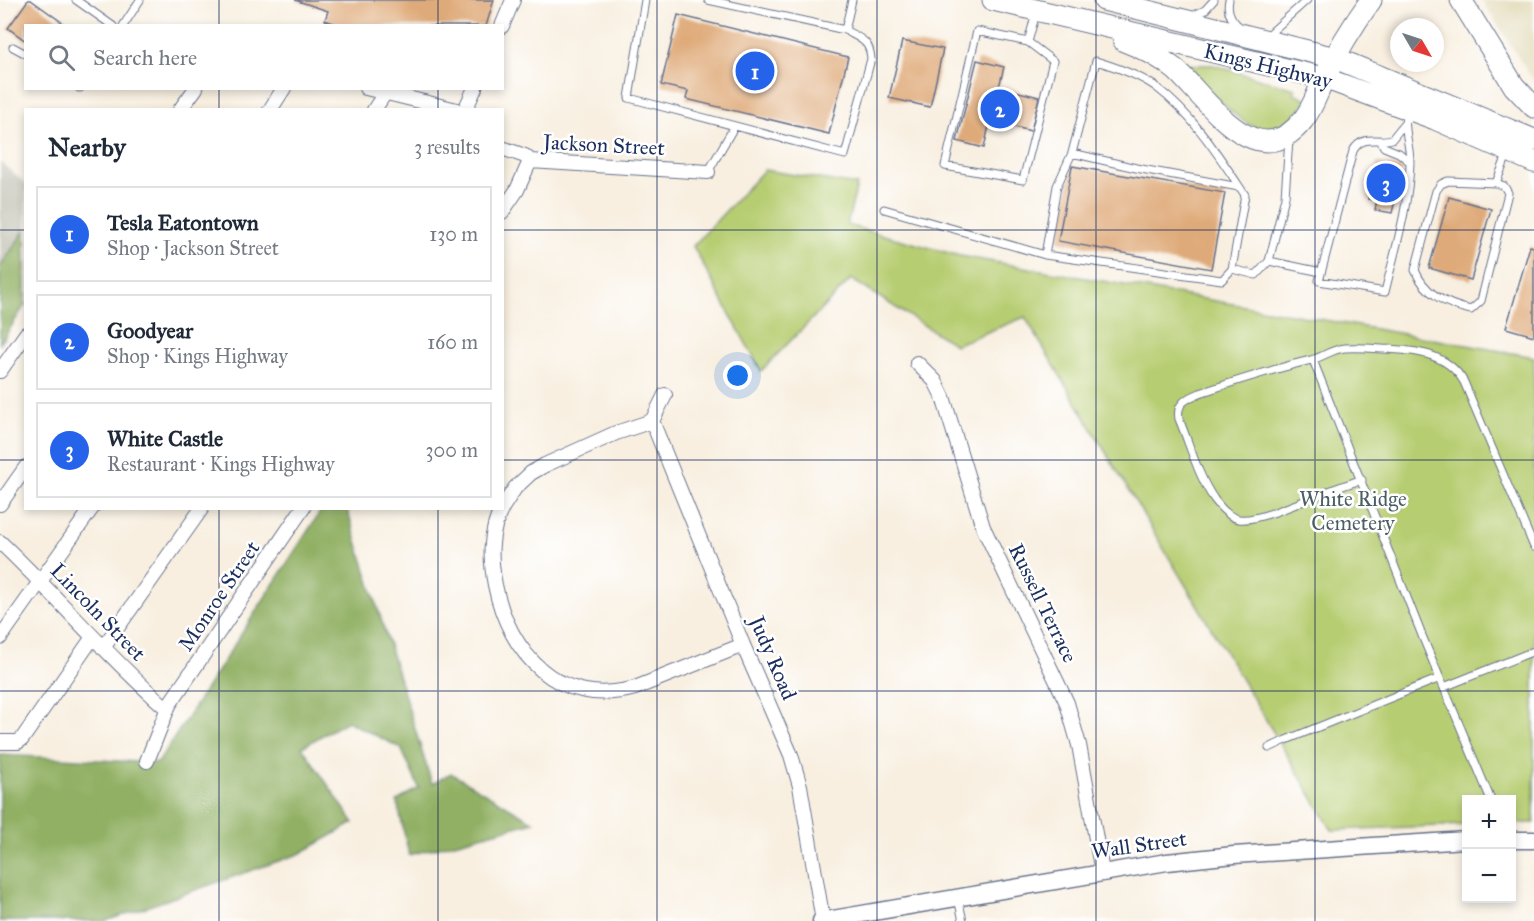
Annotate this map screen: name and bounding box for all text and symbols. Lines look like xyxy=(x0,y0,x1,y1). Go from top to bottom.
north arrow xyxy=(1390,18,1444,72)
search box xyxy=(24,24,504,90)
street label: Kings Highway xyxy=(1201,37,1336,95)
icon: search xyxy=(45,41,78,74)
text: Search here xyxy=(93,44,197,71)
pin: 1 xyxy=(736,48,774,94)
pin: 2 xyxy=(980,86,1020,132)
street label: Jackson Street xyxy=(540,129,666,161)
text: Nearby xyxy=(48,131,126,163)
text: 3 results xyxy=(414,135,480,159)
pin: 3 xyxy=(1366,160,1406,206)
text: Tesla Eatontown xyxy=(107,209,259,236)
text: 1 xyxy=(66,222,73,246)
text: 130 m xyxy=(429,222,478,246)
text: Shop · Jackson Street xyxy=(107,236,279,260)
text: Goodyear xyxy=(107,317,193,344)
text: 2 xyxy=(65,330,74,354)
text: 160 m xyxy=(427,330,478,354)
text: Shop · Kings Highway xyxy=(107,344,288,368)
your location xyxy=(723,361,752,390)
text: White Castle xyxy=(107,425,223,452)
text: 3 xyxy=(66,438,74,462)
text: 300 m xyxy=(426,438,478,462)
text: Restaurant · Kings Highway xyxy=(107,452,335,476)
park label: White Ridge Cemetery xyxy=(1299,486,1407,536)
street label: Monroe Street xyxy=(173,535,266,656)
street label: Russell Terrace xyxy=(1003,539,1083,667)
street label: Lincoln Street xyxy=(45,558,151,667)
street label: Judy Road xyxy=(743,610,802,704)
map controls xyxy=(1462,795,1516,903)
button: + xyxy=(1462,795,1516,849)
street label: Wall Street xyxy=(1090,825,1189,865)
button: − xyxy=(1462,849,1516,903)

